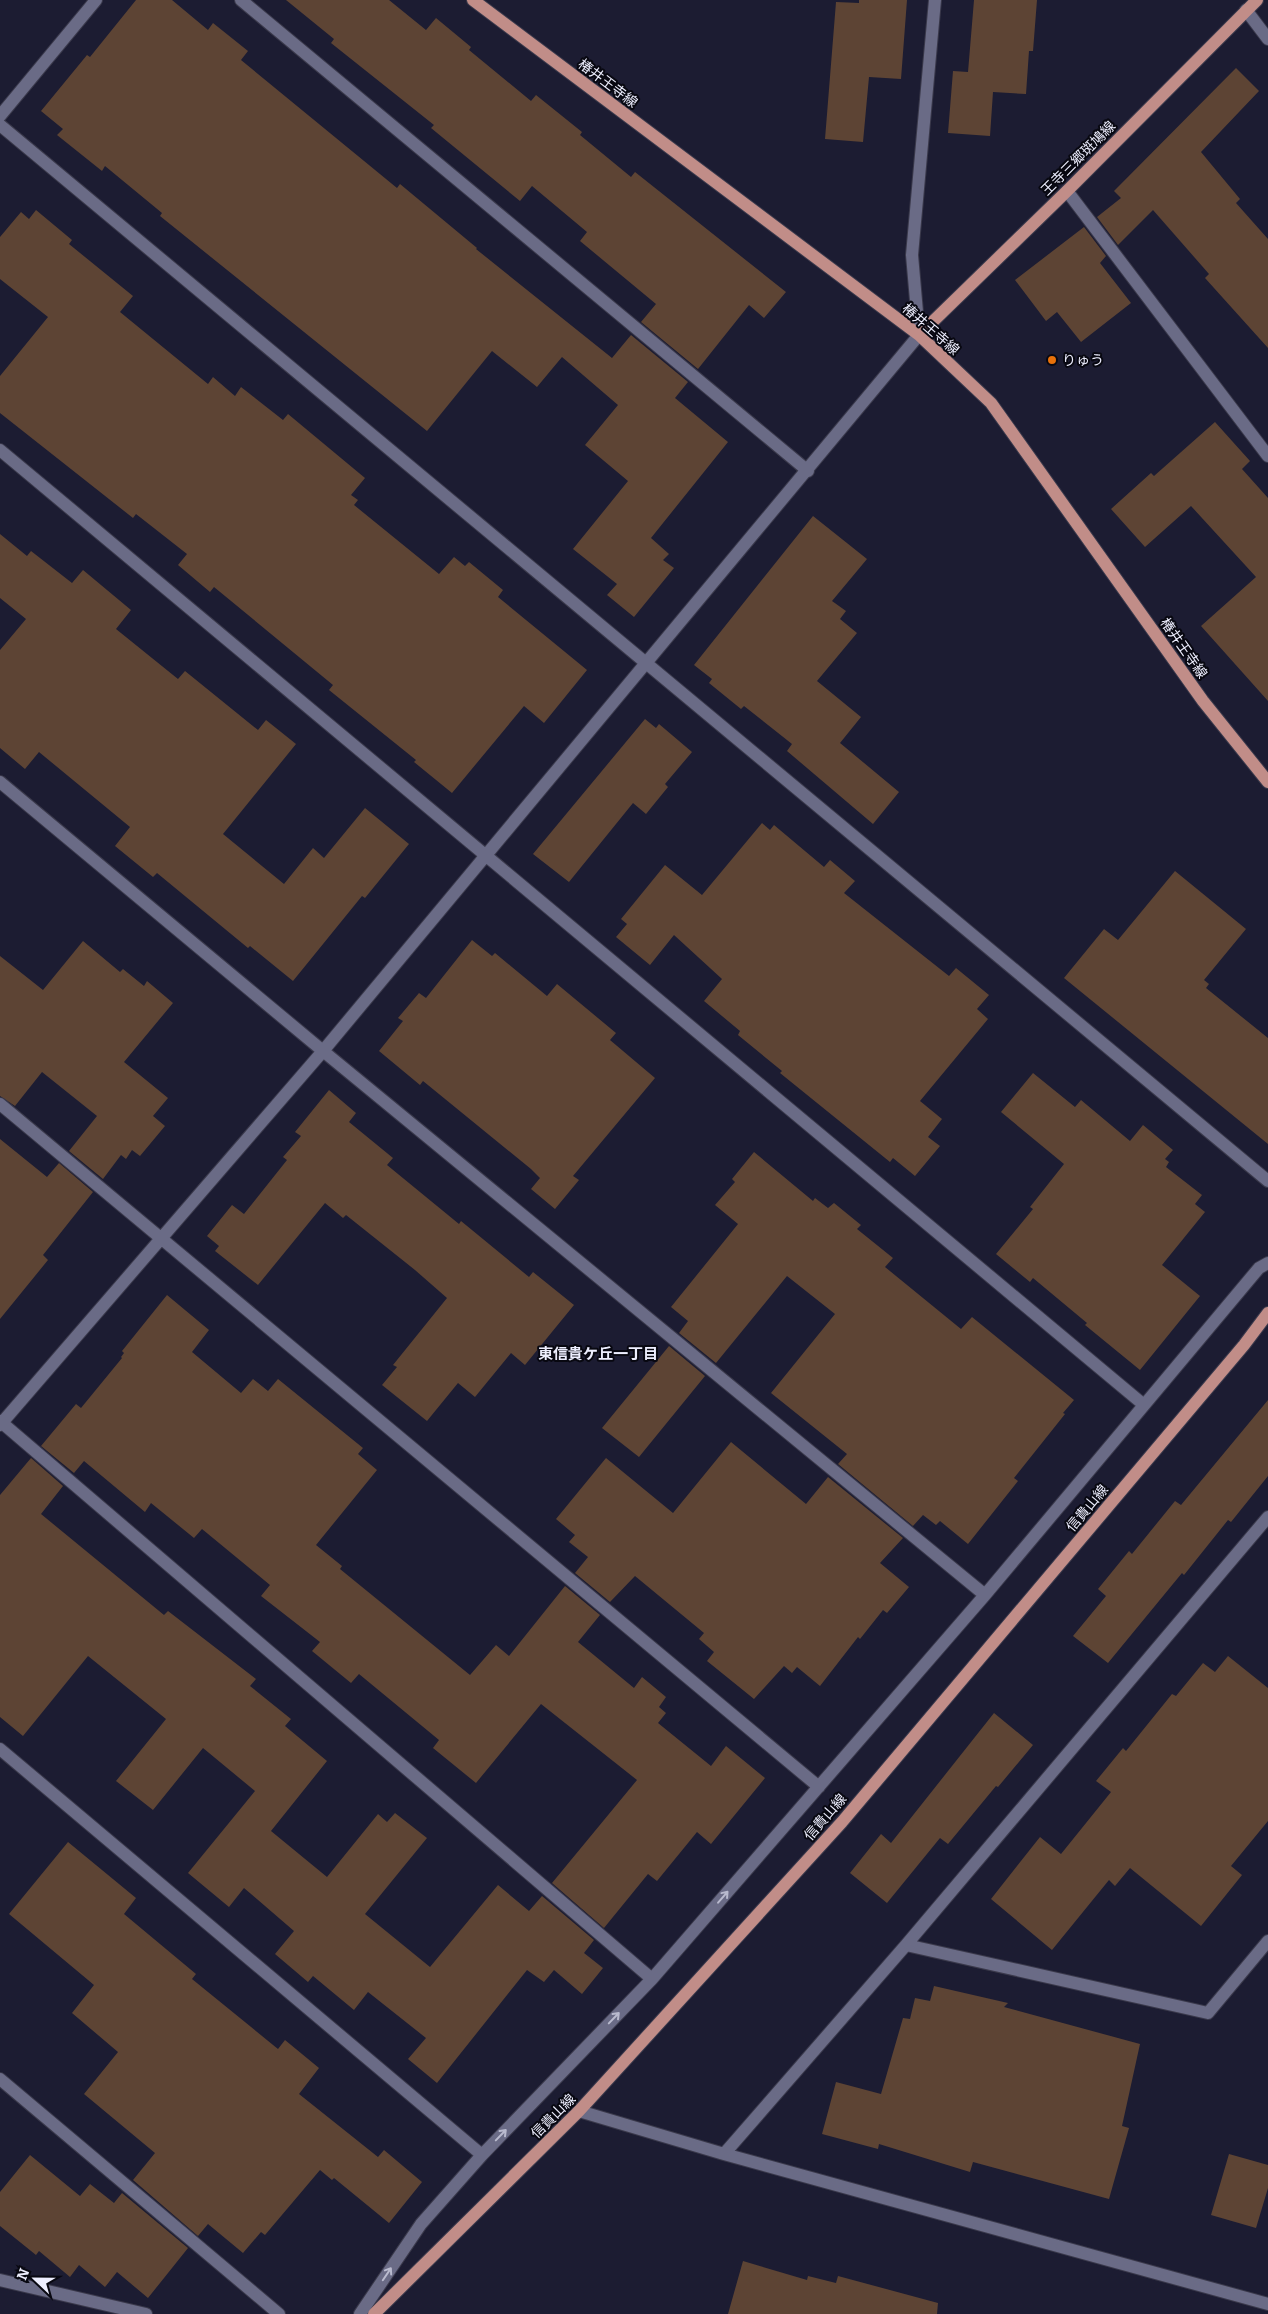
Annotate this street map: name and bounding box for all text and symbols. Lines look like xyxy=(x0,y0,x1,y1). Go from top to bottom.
street label: 椿井王寺線 xyxy=(575,56,641,111)
street label: 王寺三郷斑鳩線 xyxy=(1038,118,1119,199)
street label: 椿井王寺線 xyxy=(899,300,963,359)
place label: りゅう xyxy=(1062,352,1104,369)
marker: りゅう xyxy=(1046,354,1058,366)
street label: 椿井王寺線 xyxy=(1157,615,1211,682)
district label: 東信貴ケ丘一丁目 xyxy=(538,1345,658,1363)
street label: 信貴山線 xyxy=(1063,1481,1112,1535)
street label: 信貴山線 xyxy=(801,1791,850,1844)
one-way arrow xyxy=(717,1891,729,1904)
one-way arrow xyxy=(608,2012,620,2024)
street label: 信貴山線 xyxy=(528,2091,579,2142)
one-way arrow xyxy=(495,2129,508,2141)
north arrow xyxy=(10,2254,60,2304)
text: N xyxy=(14,2266,33,2283)
one-way arrow xyxy=(382,2267,392,2281)

